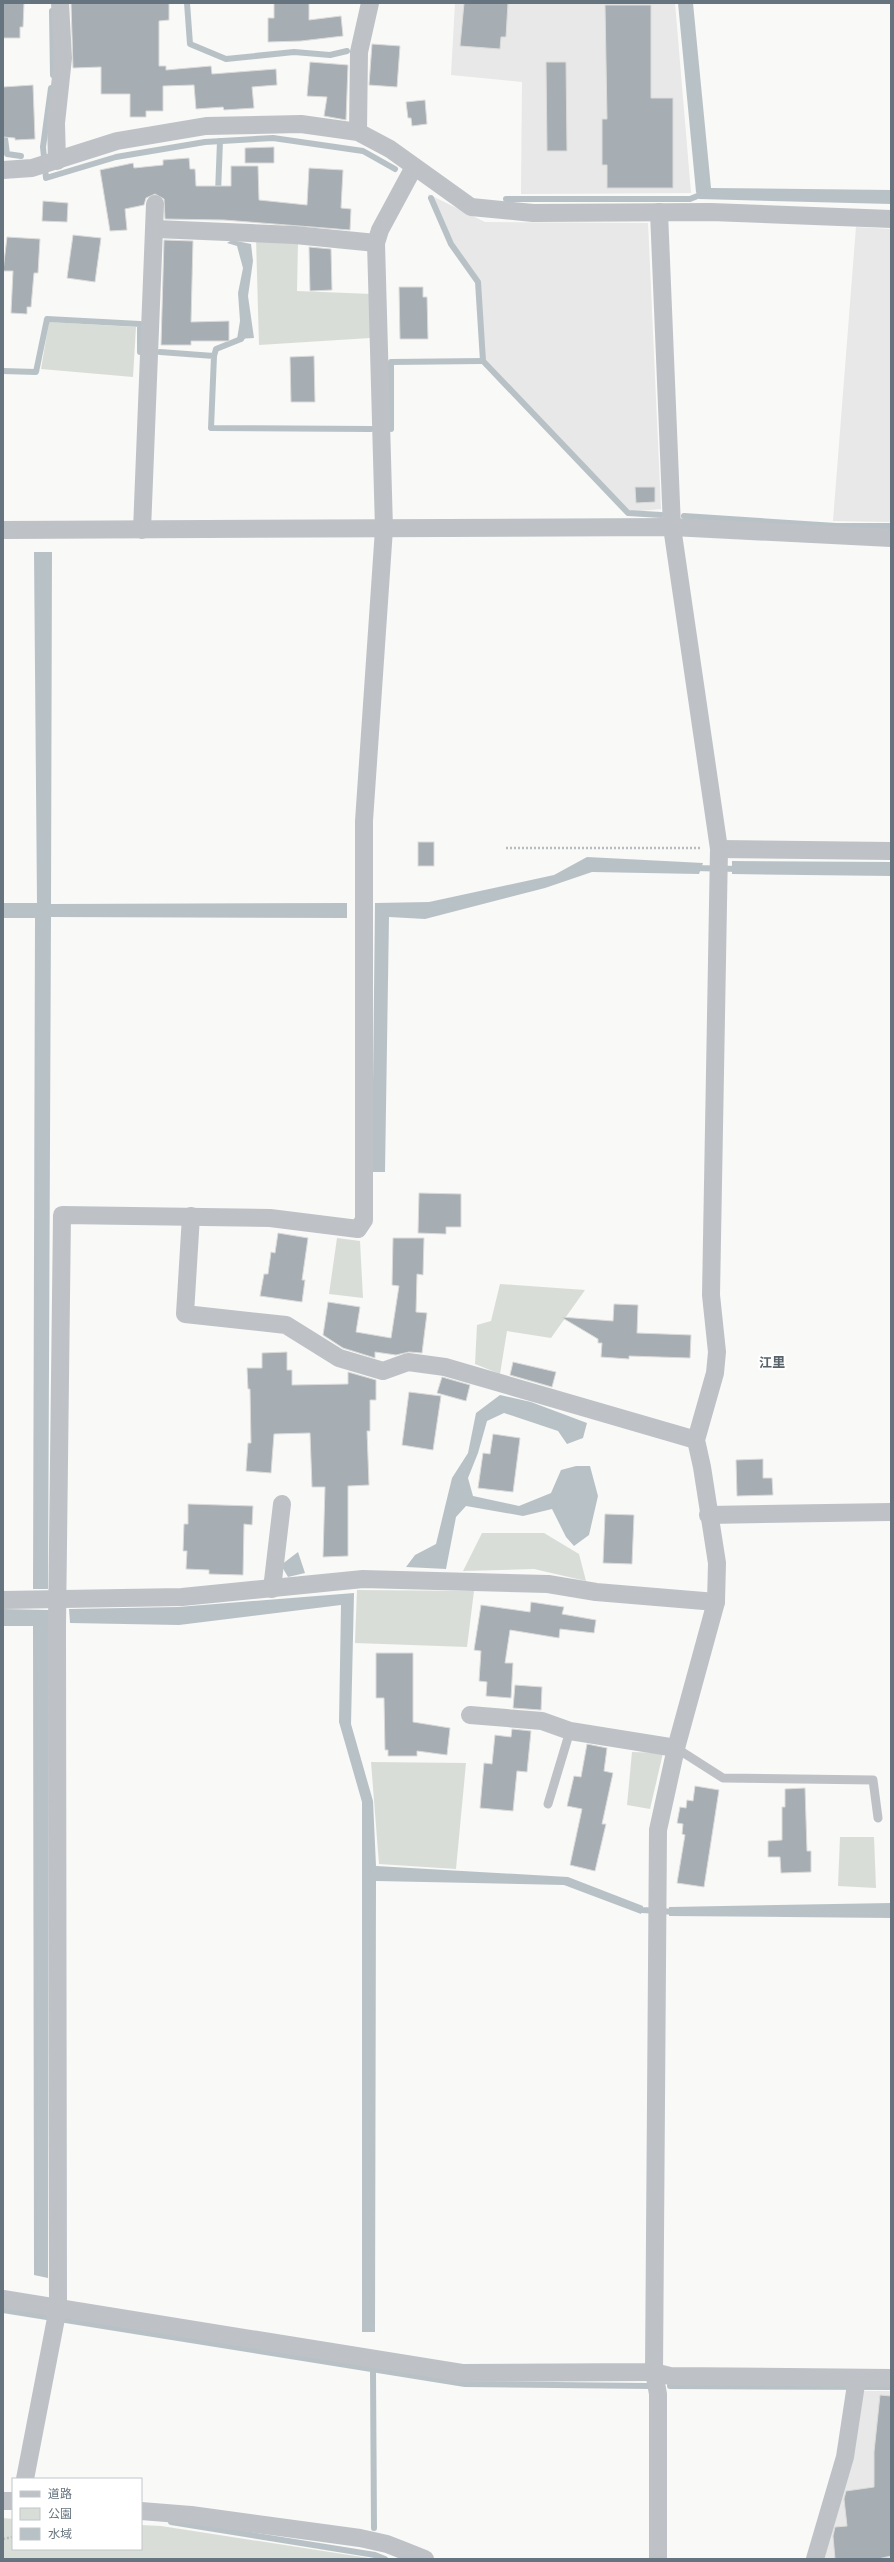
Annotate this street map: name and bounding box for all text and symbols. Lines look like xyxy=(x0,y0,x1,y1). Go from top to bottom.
district label: 江里 xyxy=(759,1355,785,1370)
legend xyxy=(12,2478,142,2550)
text: 道路 xyxy=(48,2487,72,2501)
text: 公園 xyxy=(48,2507,72,2521)
text: 水域 xyxy=(48,2527,72,2541)

